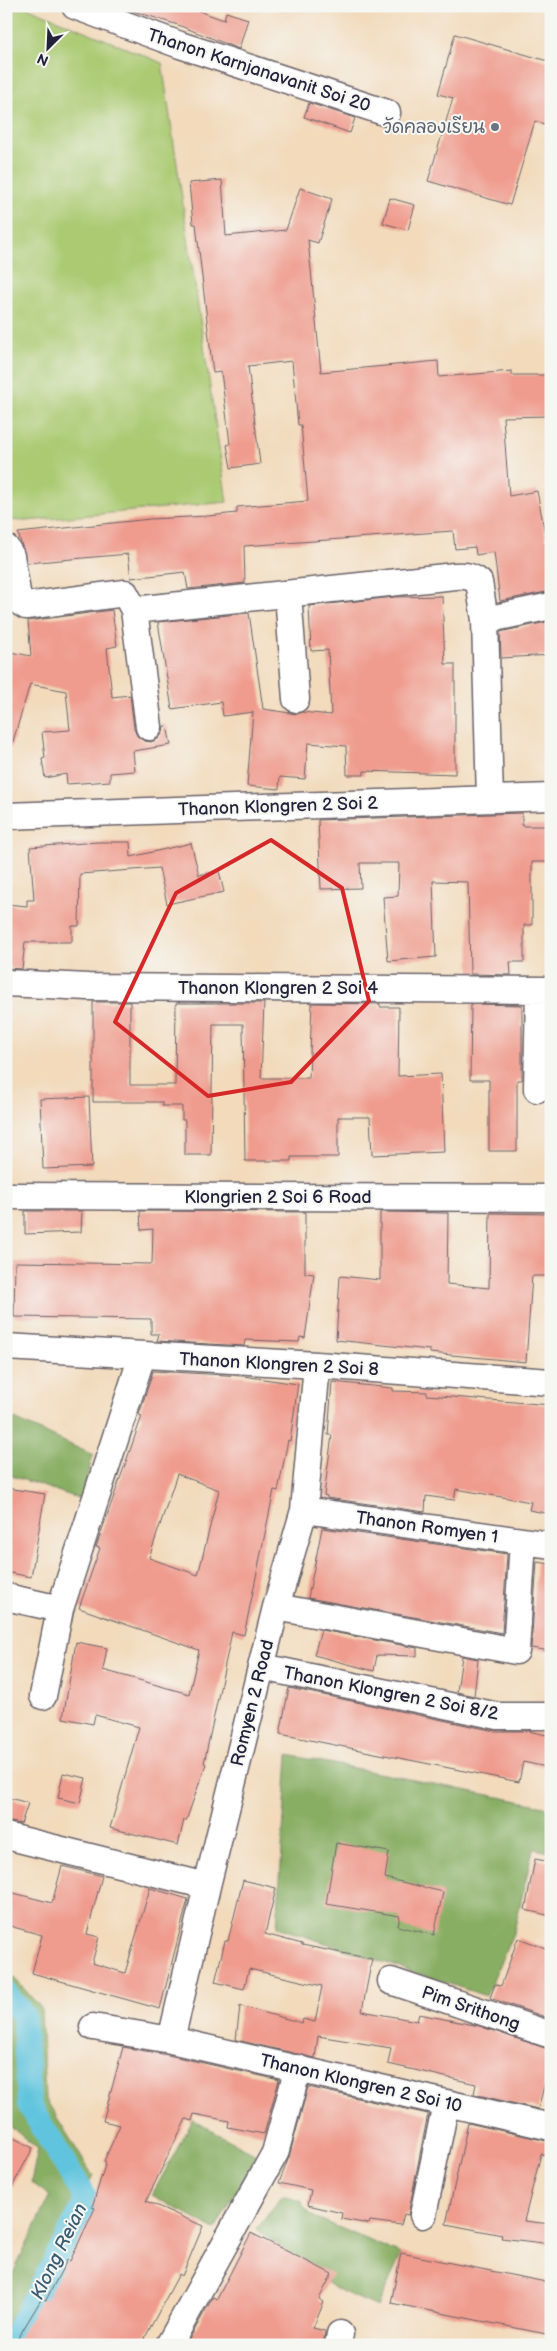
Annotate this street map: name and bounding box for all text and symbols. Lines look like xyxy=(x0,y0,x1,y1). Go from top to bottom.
north arrow xyxy=(22,22,72,72)
street label: Thanon Karnjanavanit Soi 20 xyxy=(145,24,373,117)
text: N xyxy=(35,50,51,69)
place label: วัดคลองเรียน xyxy=(383,115,485,138)
marker: วัดคลองเรียน xyxy=(489,121,501,133)
street label: Thanon Klongren 2 Soi 2 xyxy=(178,793,379,820)
street label: Thanon Klongren 2 Soi 4 xyxy=(178,978,378,999)
street label: Klongrien 2 Soi 6 Road xyxy=(184,1187,372,1208)
street label: Thanon Klongren 2 Soi 8 xyxy=(179,1349,379,1380)
street label: Thanon Romyen 1 xyxy=(354,1507,499,1548)
street label: Romyen 2 Road xyxy=(227,1638,278,1769)
street label: Thanon Klongren 2 Soi 8/2 xyxy=(282,1662,501,1725)
street label: Pim Srithong xyxy=(419,1982,523,2035)
street label: Thanon Klongren 2 Soi 10 xyxy=(258,2050,464,2117)
water label: Klong Reian xyxy=(26,2200,93,2304)

